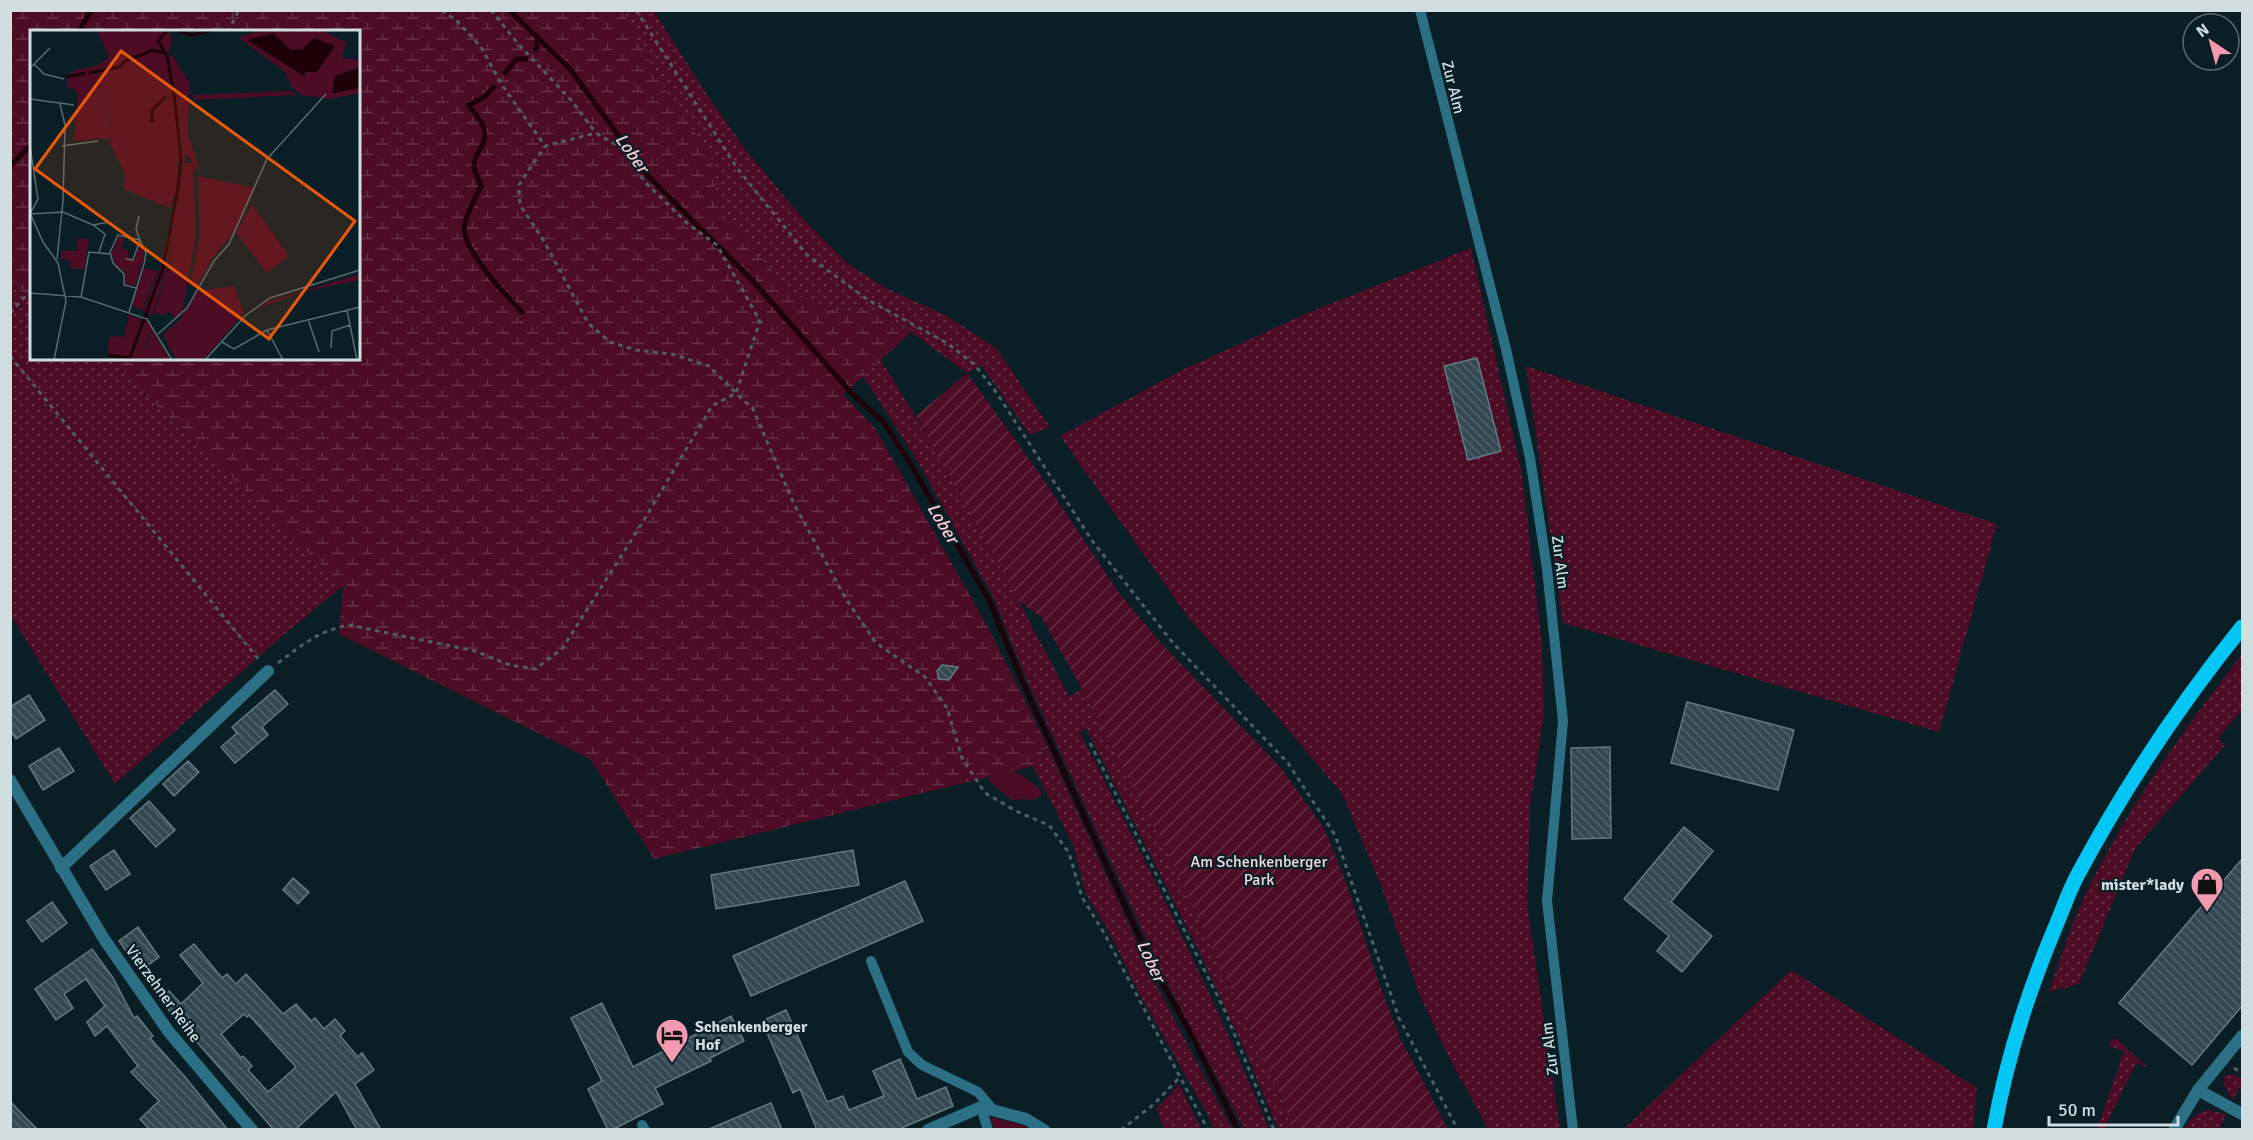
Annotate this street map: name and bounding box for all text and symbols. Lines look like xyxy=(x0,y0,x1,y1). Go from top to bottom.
north arrow xyxy=(2181,12,2241,72)
text: N xyxy=(2192,19,2213,42)
inset map xyxy=(30,30,360,360)
street label: Zur Alm xyxy=(1437,59,1469,116)
water label: Lober xyxy=(610,129,655,179)
water label: Lober xyxy=(922,499,965,549)
street label: Zur Alm xyxy=(1547,534,1573,590)
park label: Am Schenkenberger Park xyxy=(1191,852,1328,890)
shop icon: mister*lady xyxy=(2189,866,2225,913)
place label: mister*lady xyxy=(2101,875,2184,895)
water label: Lober xyxy=(1132,937,1171,987)
street label: Vierzehner Reihe xyxy=(121,941,205,1046)
hotel icon: Schenkenberger Hof xyxy=(654,1017,690,1064)
place label: Schenkenberger Hof xyxy=(695,1017,808,1055)
street label: Zur Alm xyxy=(1537,1021,1563,1077)
scale bar xyxy=(2049,1089,2178,1127)
text: 50 m xyxy=(2058,1099,2096,1121)

